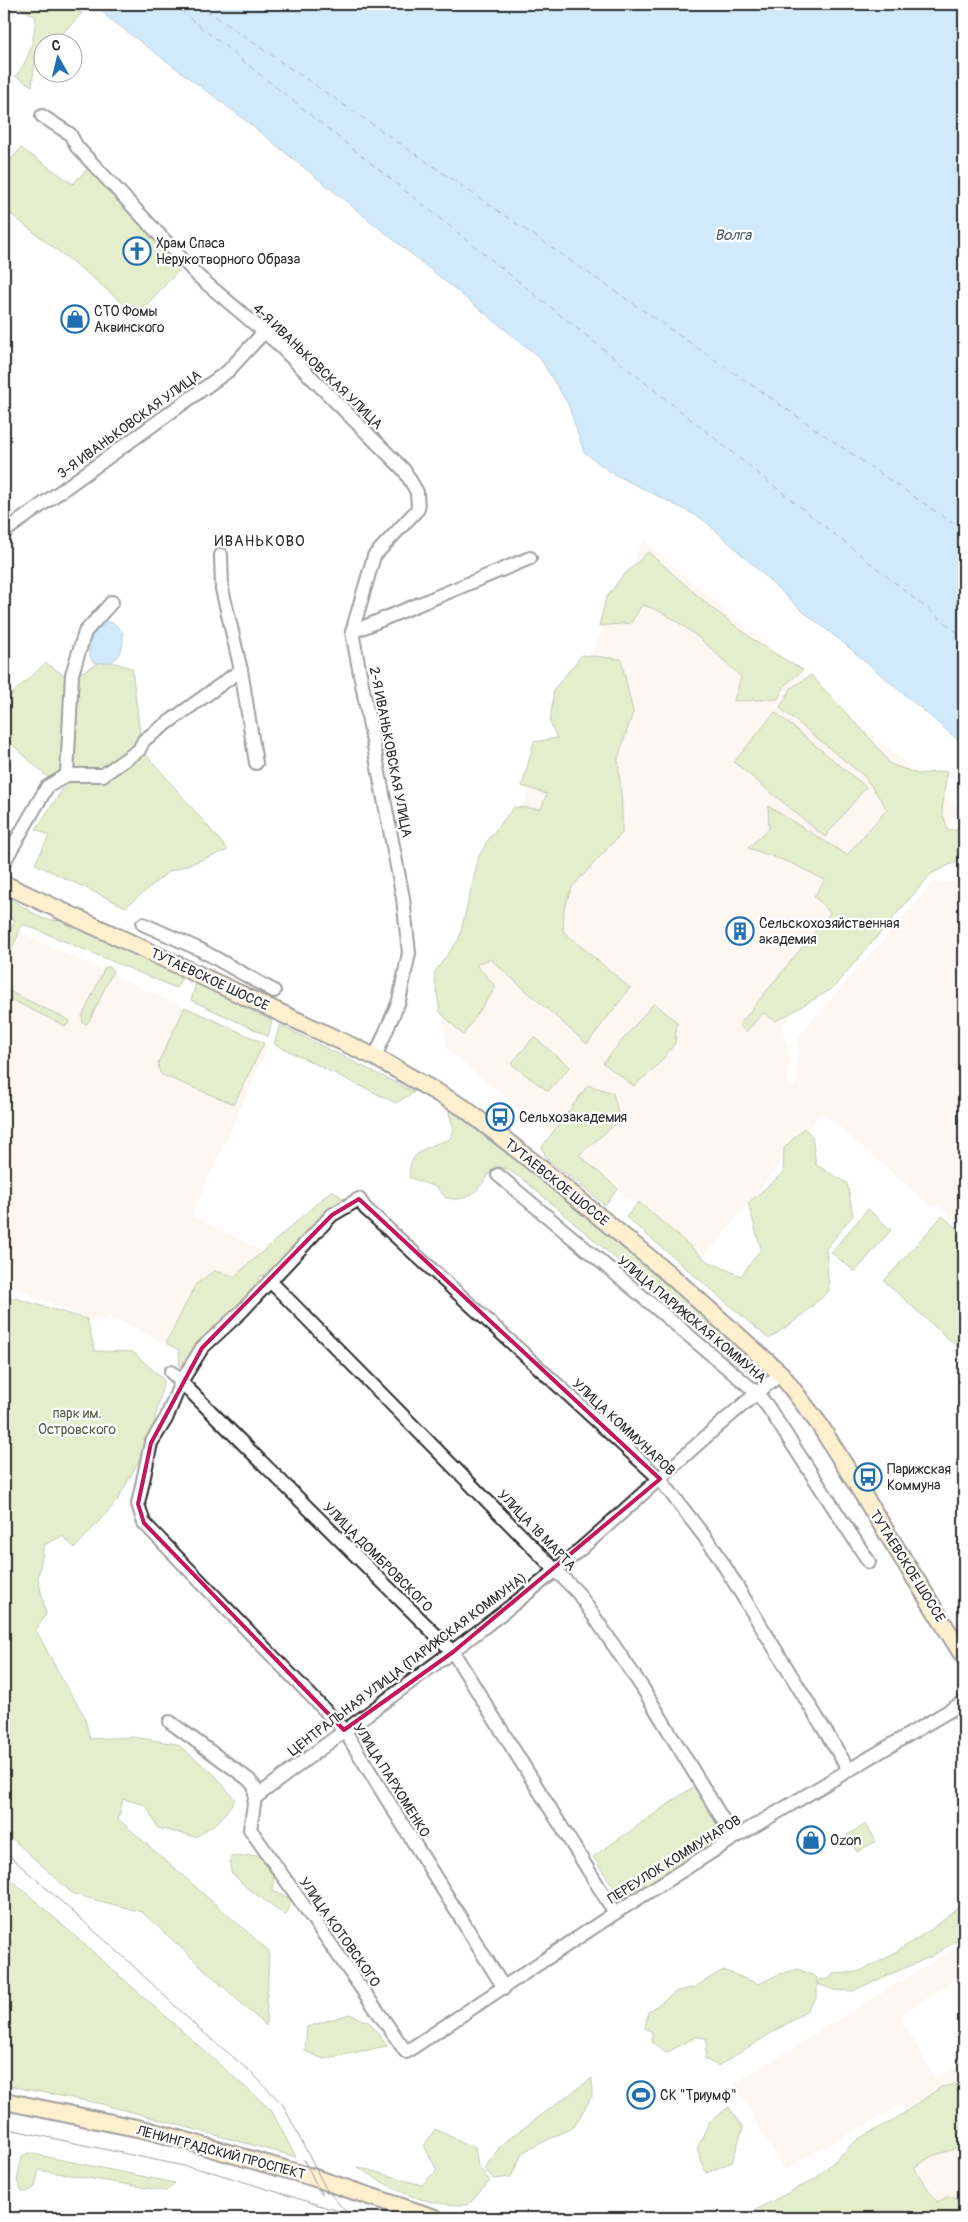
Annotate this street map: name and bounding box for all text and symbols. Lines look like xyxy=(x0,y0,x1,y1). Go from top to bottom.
north arrow xyxy=(32,32,82,82)
text: С xyxy=(51,37,62,55)
water label: Волга xyxy=(715,226,752,245)
place label: Храм Спаса Нерукотворного Образа xyxy=(156,235,300,268)
church icon: Храм Спаса Нерукотворного Образа xyxy=(122,236,152,266)
street label: 4-Я ИВАНЬКОВСКАЯ УЛИЦА xyxy=(249,300,386,433)
place label: СТО Фомы Аквинского xyxy=(94,303,165,336)
shop icon: СТО Фомы Аквинского xyxy=(60,304,90,334)
street label: 3-Я ИВАНЬКОВСКАЯ УЛИЦА xyxy=(54,367,205,482)
district label: ИВАНЬКОВО xyxy=(215,532,305,551)
street label: 2-Я ИВАНЬКОВСКАЯ УЛИЦА xyxy=(366,665,415,839)
place label: Сельскохозяйственная академия xyxy=(759,915,899,948)
building icon: Сельскохозяйственная академия xyxy=(725,916,755,946)
street label: ТУТАЕВСКОЕ ШОССЕ xyxy=(148,944,272,1014)
bus stop icon: Сельхозакадемия xyxy=(485,1102,515,1132)
place label: Сельхозакадемия xyxy=(519,1109,627,1126)
street label: ТУТАЕВСКОЕ ШОССЕ xyxy=(501,1135,612,1230)
street label: УЛИЦА ПАРИЖСКАЯ КОММУНА xyxy=(614,1252,769,1387)
street label: УЛИЦА КОММУНАРОВ xyxy=(569,1375,679,1479)
park label: парк им. Островского xyxy=(38,1405,116,1438)
place label: Парижская Коммуна xyxy=(887,1461,951,1494)
bus stop icon: Парижская Коммуна xyxy=(853,1462,883,1492)
street label: УЛИЦА 18 МАРТА xyxy=(494,1486,580,1574)
street label: УЛИЦА ДОМБРОВСКОГО xyxy=(319,1499,436,1616)
street label: ТУТАЕВСКОЕ ШОССЕ xyxy=(866,1507,949,1625)
street label: ЦЕНТРАЛЬНАЯ УЛИЦА (ПАРИЖСКАЯ КОММУНА) xyxy=(285,1569,530,1760)
street label: УЛИЦА ПАРХОМЕНКО xyxy=(350,1720,434,1841)
street label: ПЕРЕУЛОК КОММУНАРОВ xyxy=(604,1811,744,1907)
shop icon: Ozon xyxy=(796,1825,826,1855)
place label: Ozon xyxy=(830,1832,862,1849)
street label: УЛИЦА КОТОВСКОГО xyxy=(295,1874,384,1990)
sports icon: СК "Триумф" xyxy=(626,2080,656,2110)
place label: СК "Триумф" xyxy=(660,2087,737,2104)
street label: ЛЕНИНГРАДСКИЙ ПРОСПЕКТ xyxy=(134,2122,307,2183)

